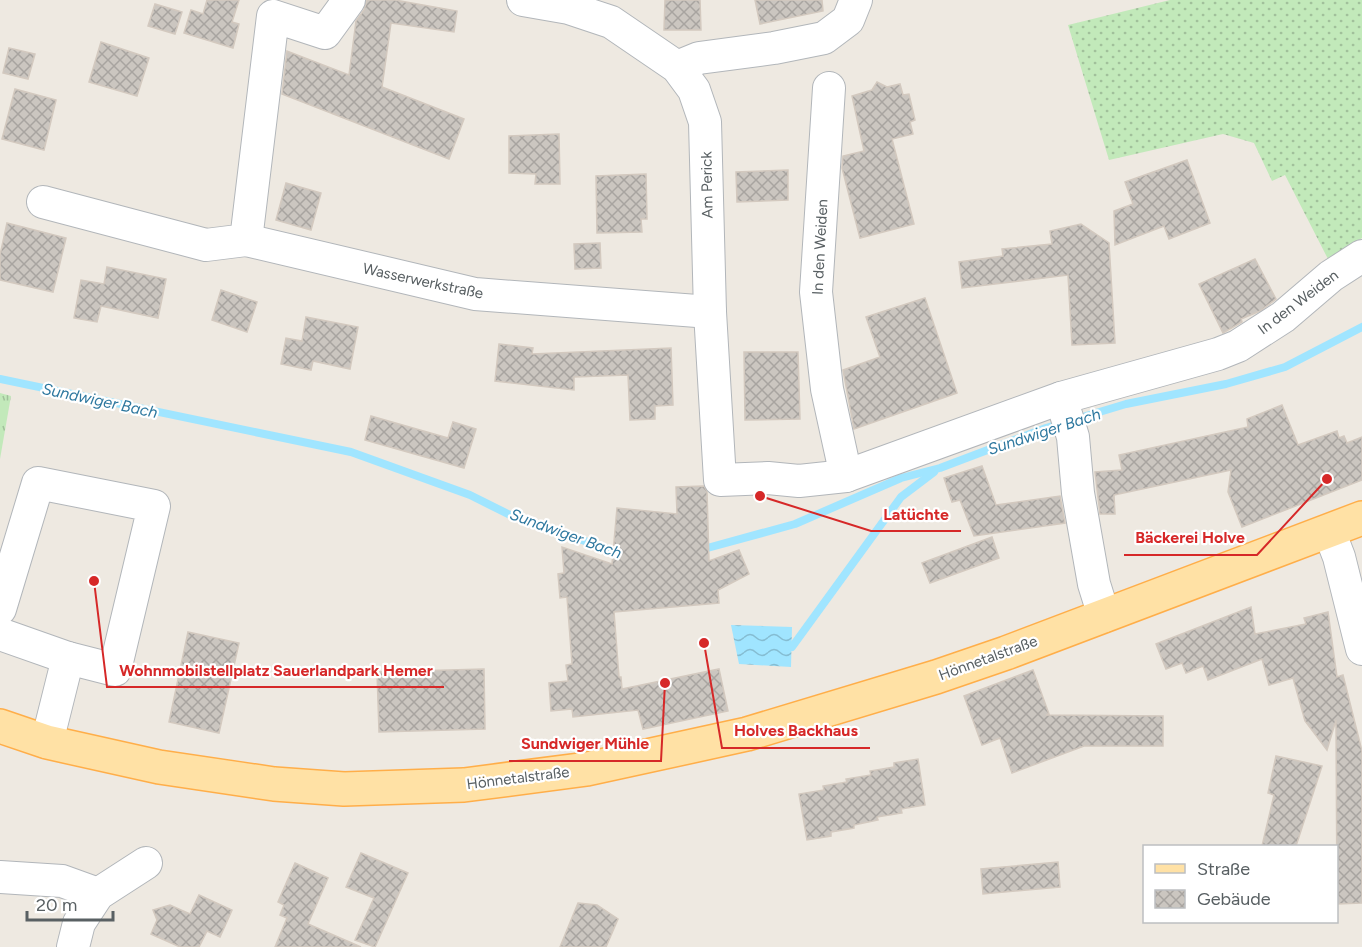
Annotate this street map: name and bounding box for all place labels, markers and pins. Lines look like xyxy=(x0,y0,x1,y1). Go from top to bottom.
callout: Latüchte xyxy=(871,497,961,531)
callout: Bäckerei Holve xyxy=(1124,521,1257,555)
callout: Wohnmobilstellplatz Sauerlandpark Hemer xyxy=(107,653,444,687)
callout: Holves Backhaus xyxy=(722,714,870,748)
callout: Sundwiger Mühle xyxy=(509,727,661,761)

